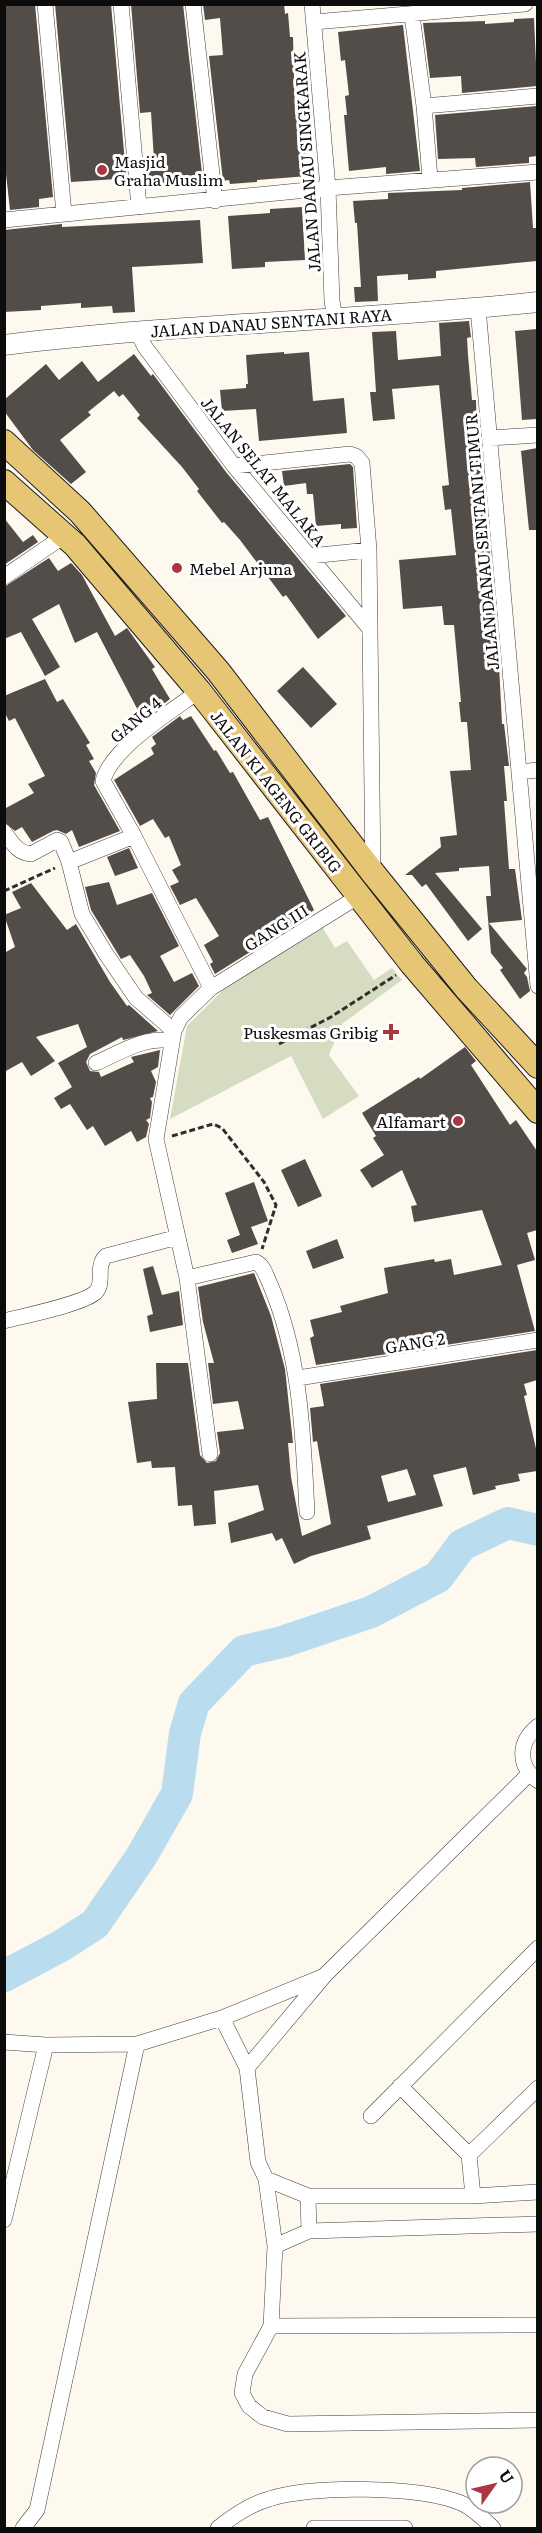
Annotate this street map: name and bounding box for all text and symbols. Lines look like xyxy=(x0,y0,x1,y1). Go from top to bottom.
street label: JALAN DANAU SINGKARAK xyxy=(286,51,326,273)
place label: Masjid Graha Muslim xyxy=(114,149,224,191)
marker: Masjid Graha Muslim xyxy=(95,163,109,177)
street label: JALAN DANAU SENTANI RAYA xyxy=(149,302,393,342)
street label: JALAN SELAT MALAKA xyxy=(196,391,332,551)
street label: JALAN DANAU SENTANI TIMUR xyxy=(458,412,504,671)
place label: Mebel Arjuna xyxy=(189,556,292,580)
marker: Mebel Arjuna xyxy=(170,561,184,575)
street label: GANG 4 xyxy=(104,690,166,748)
street label: JALAN KI AGENG GRIBIG xyxy=(206,704,348,878)
street label: GANG III xyxy=(239,898,313,956)
place label: Puskesmas Gribig xyxy=(243,1020,378,1044)
marker: Puskesmas Gribig xyxy=(382,1023,400,1041)
place label: Alfamart xyxy=(376,1109,447,1133)
marker: Alfamart xyxy=(451,1114,465,1128)
street label: GANG 2 xyxy=(383,1325,447,1359)
north arrow xyxy=(464,2455,524,2515)
text: U xyxy=(494,2464,521,2488)

